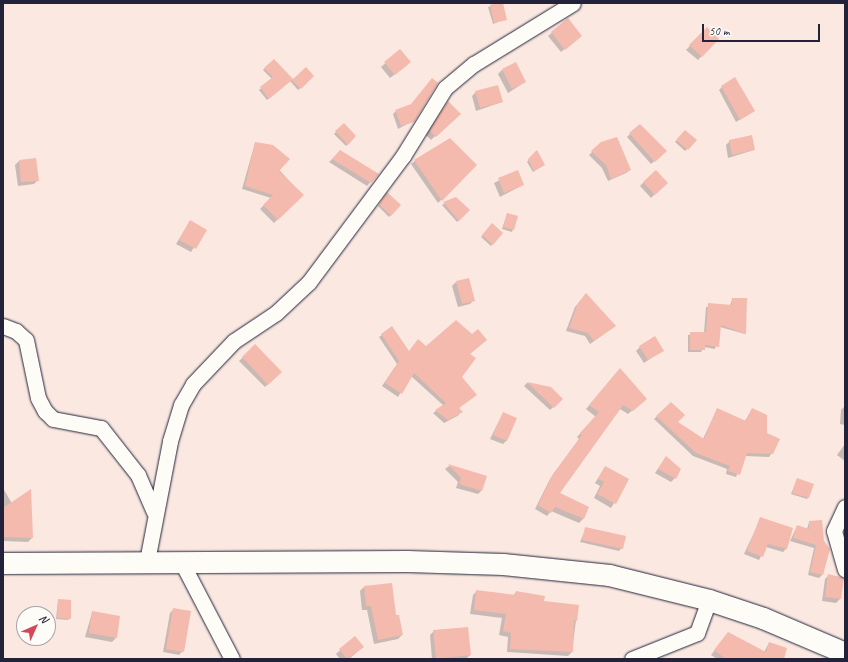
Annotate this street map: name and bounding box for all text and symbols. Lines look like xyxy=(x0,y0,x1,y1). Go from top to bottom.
scale bar xyxy=(704,16,822,42)
text: 50 m xyxy=(709,23,729,39)
north arrow xyxy=(16,606,56,646)
text: N xyxy=(36,611,51,626)

